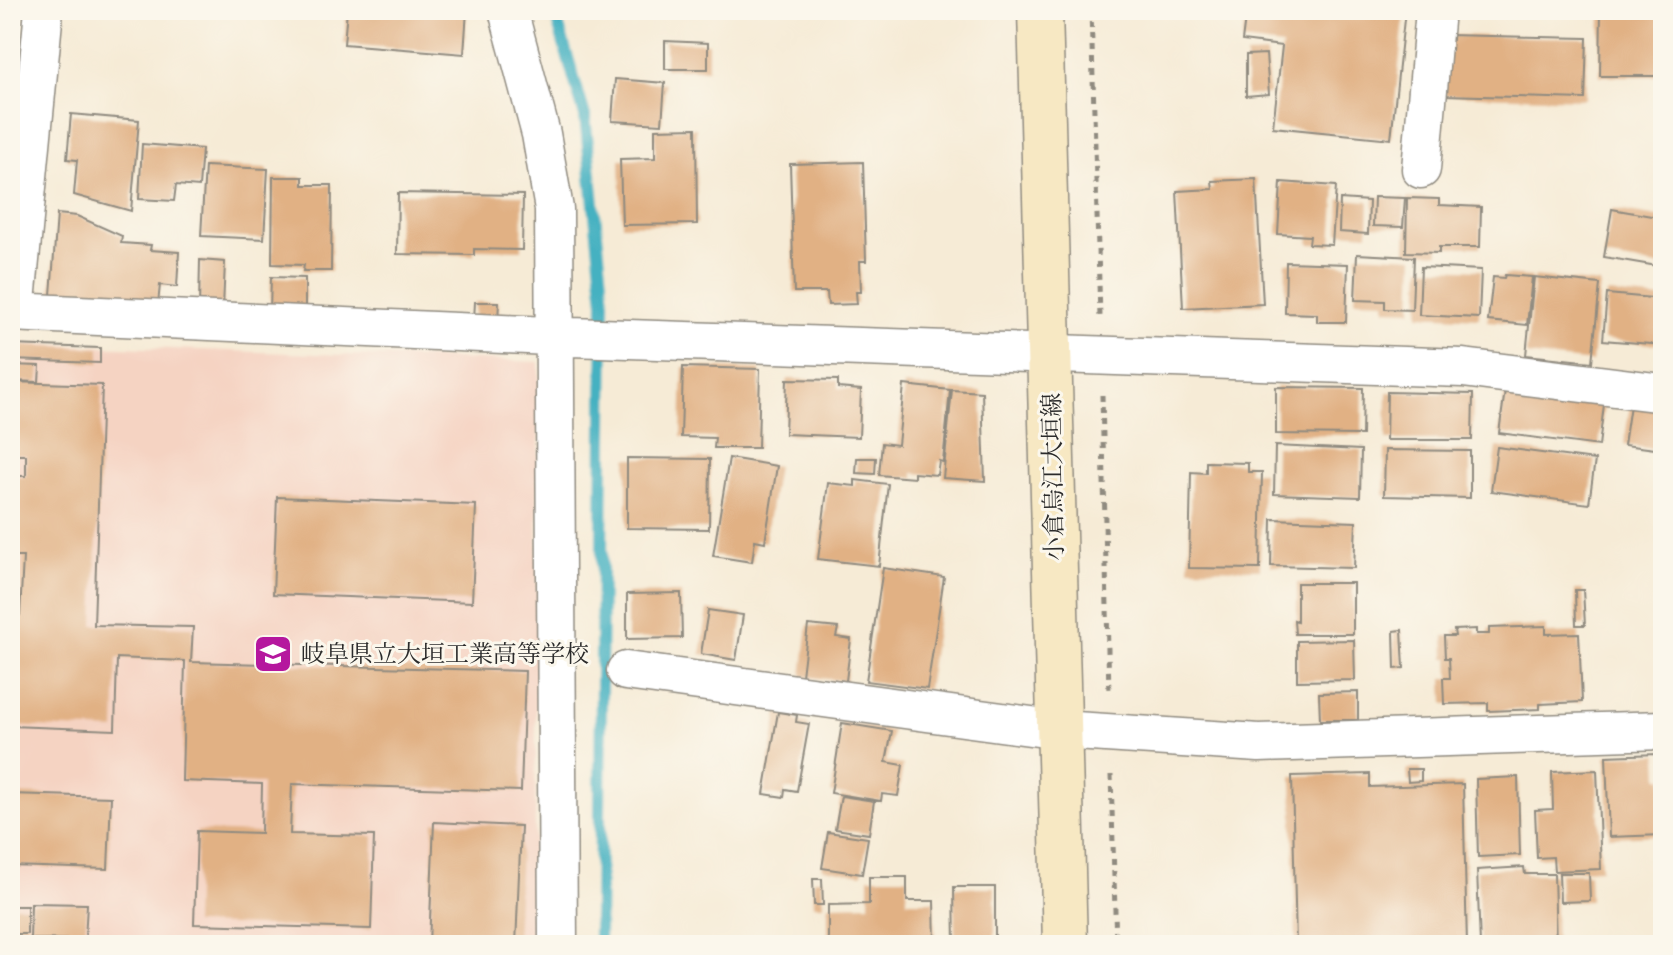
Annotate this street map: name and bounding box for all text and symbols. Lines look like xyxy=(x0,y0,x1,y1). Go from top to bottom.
street label: 小倉烏江大垣線 xyxy=(1038,393,1070,561)
school or university icon: 岐阜県立大垣工業高等学校 xyxy=(252,633,294,675)
place label: 岐阜県立大垣工業高等学校 xyxy=(301,640,589,670)

